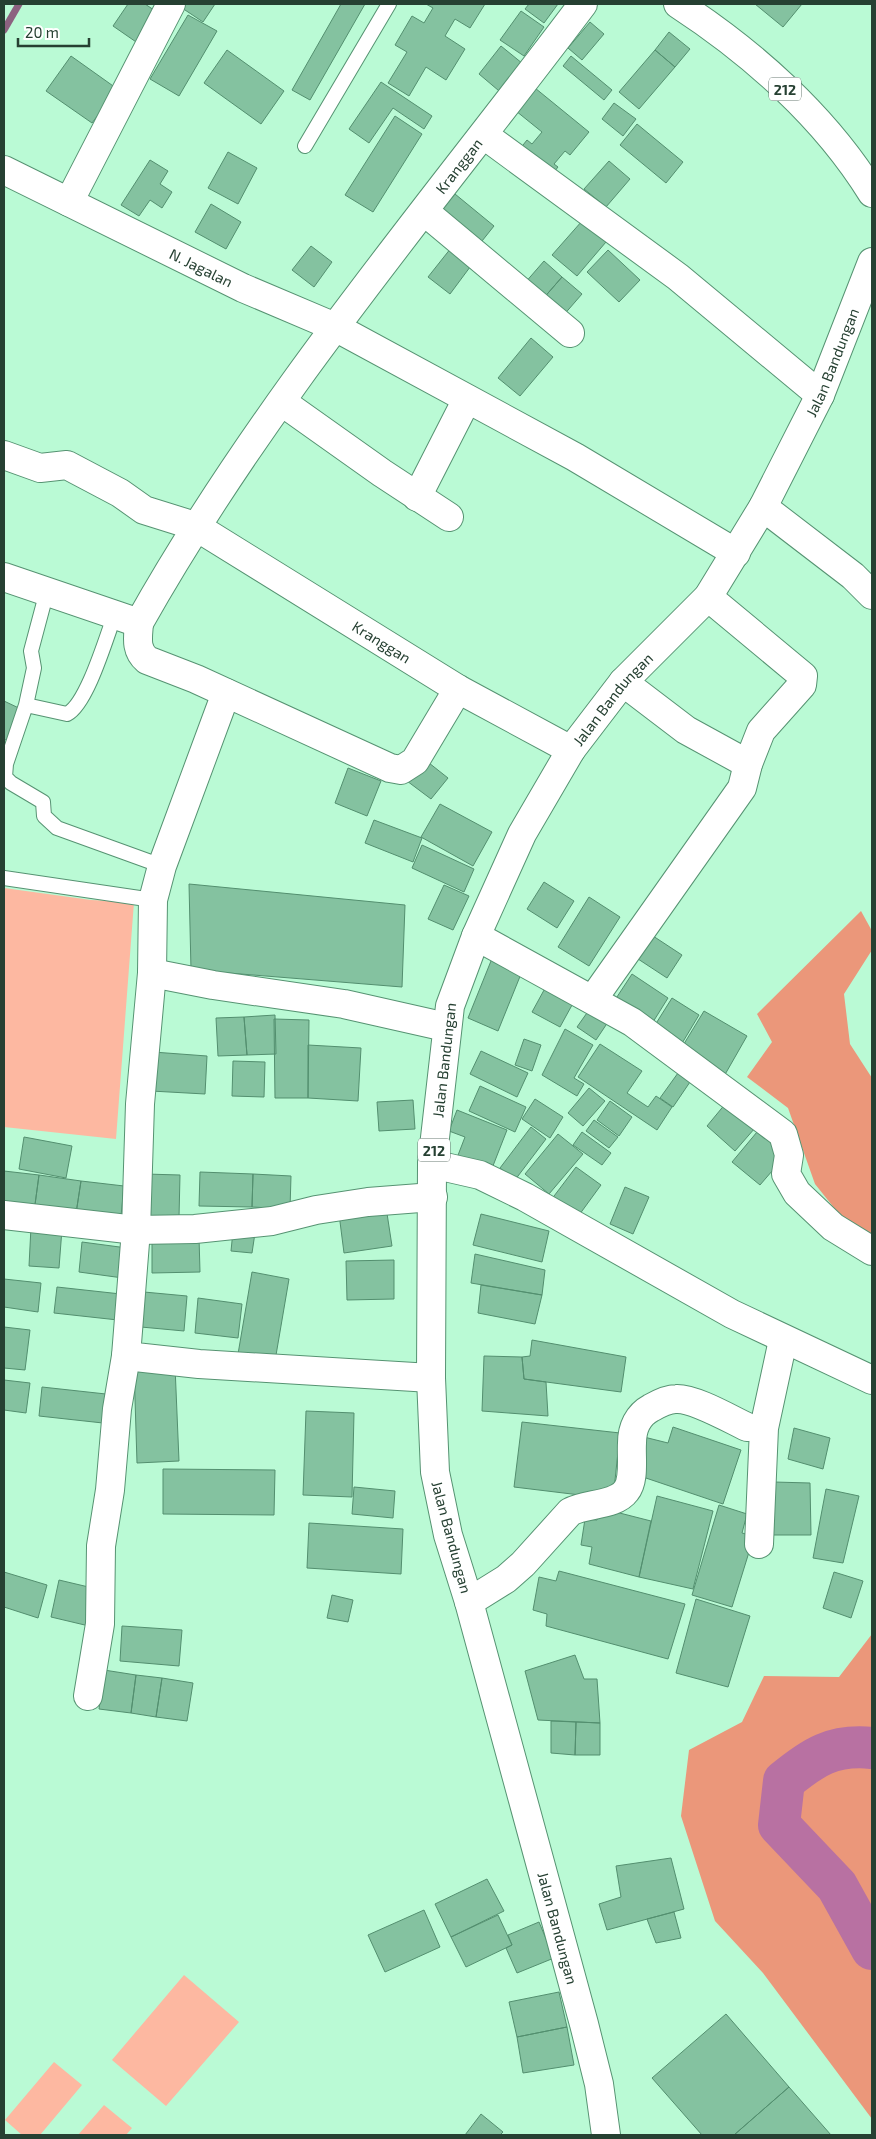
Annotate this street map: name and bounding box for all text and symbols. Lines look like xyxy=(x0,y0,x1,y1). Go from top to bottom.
scale bar xyxy=(18,15,89,47)
text: 20 m xyxy=(25,23,59,41)
road number: 212 xyxy=(769,78,801,100)
street label: Kranggan xyxy=(431,134,486,197)
street label: N. Jagalan xyxy=(167,244,236,291)
street label: Jalan Bandungan xyxy=(802,305,862,420)
street label: Kranggan xyxy=(349,617,414,667)
street label: Jalan Bandungan xyxy=(569,649,656,749)
street label: Jalan Bandungan xyxy=(428,1002,459,1118)
road number: 212 xyxy=(418,1138,450,1162)
street label: Jalan Bandungan xyxy=(428,1479,476,1595)
street label: Jalan Bandungan xyxy=(534,1870,582,1986)

